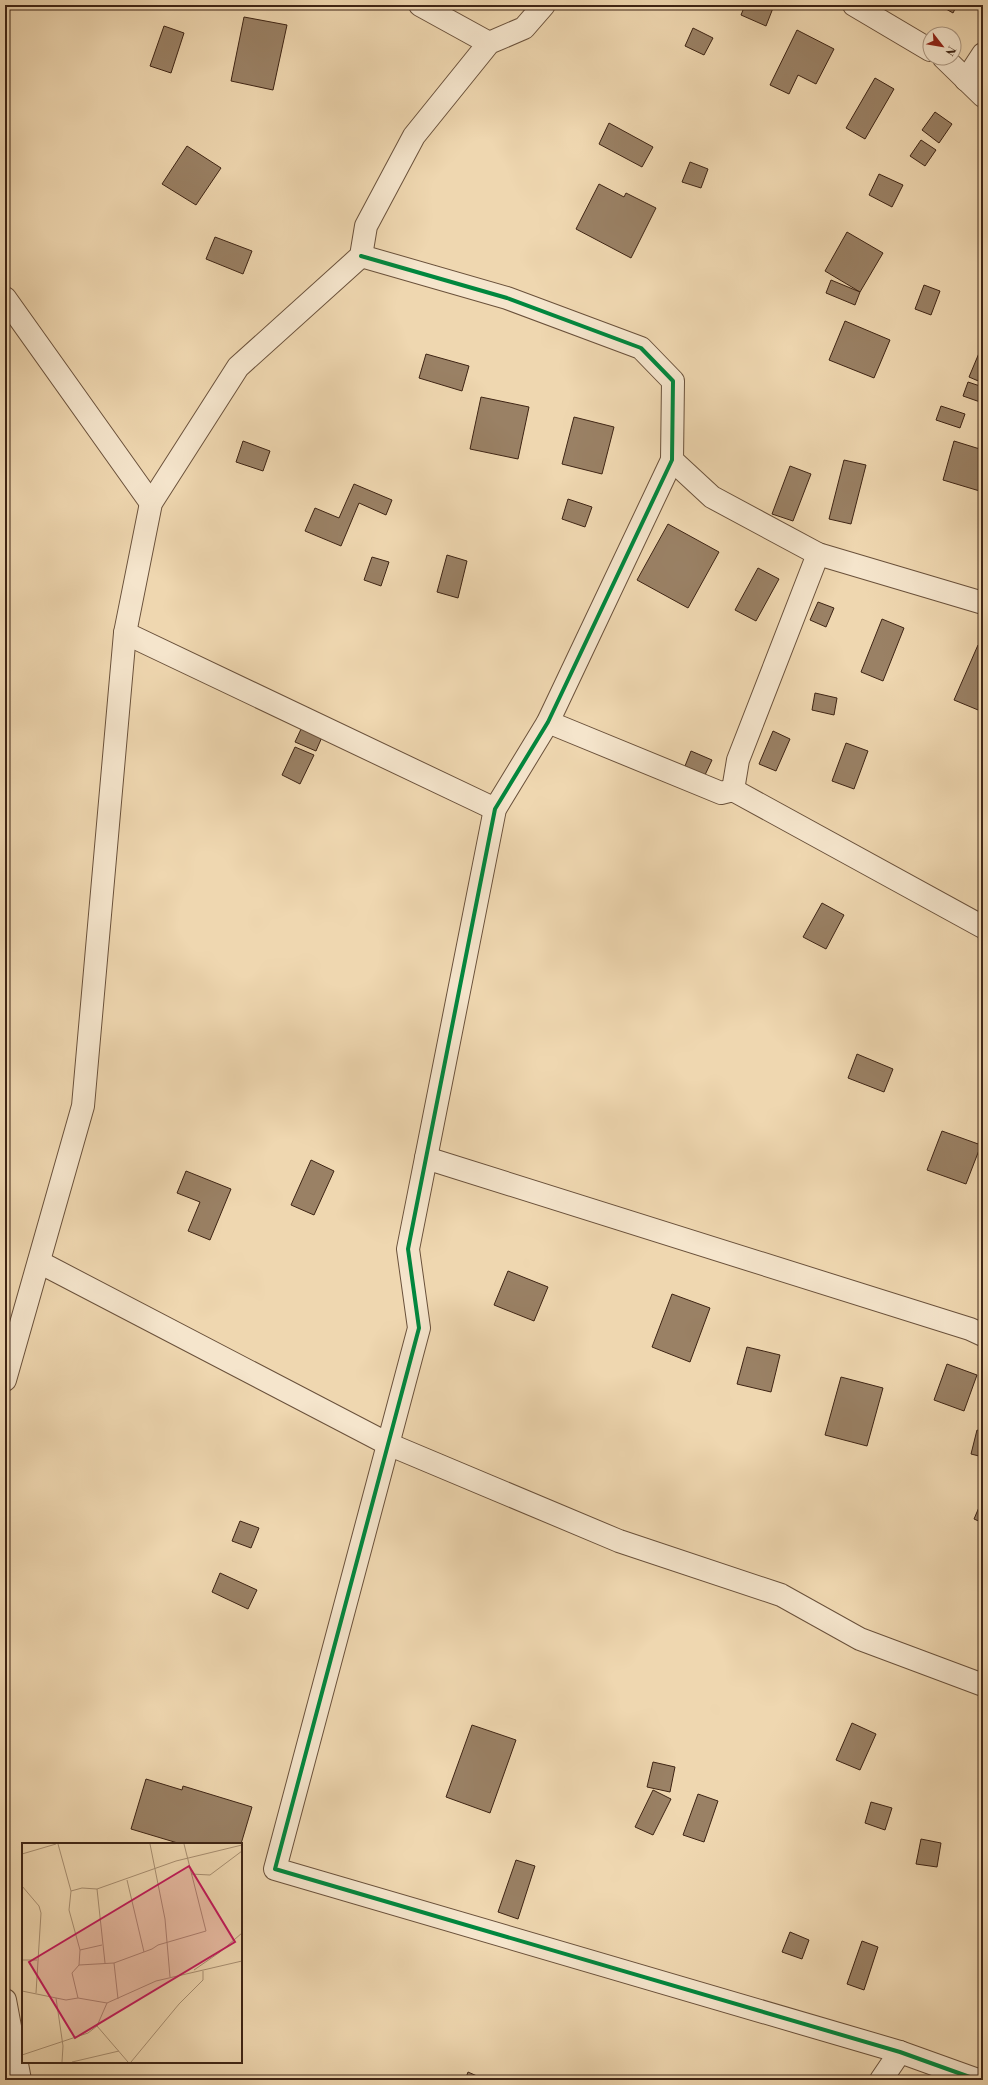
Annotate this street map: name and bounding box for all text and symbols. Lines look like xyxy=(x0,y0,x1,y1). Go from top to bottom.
north arrow xyxy=(922,26,962,66)
text: N xyxy=(941,43,958,58)
inset map xyxy=(22,1843,242,2063)

